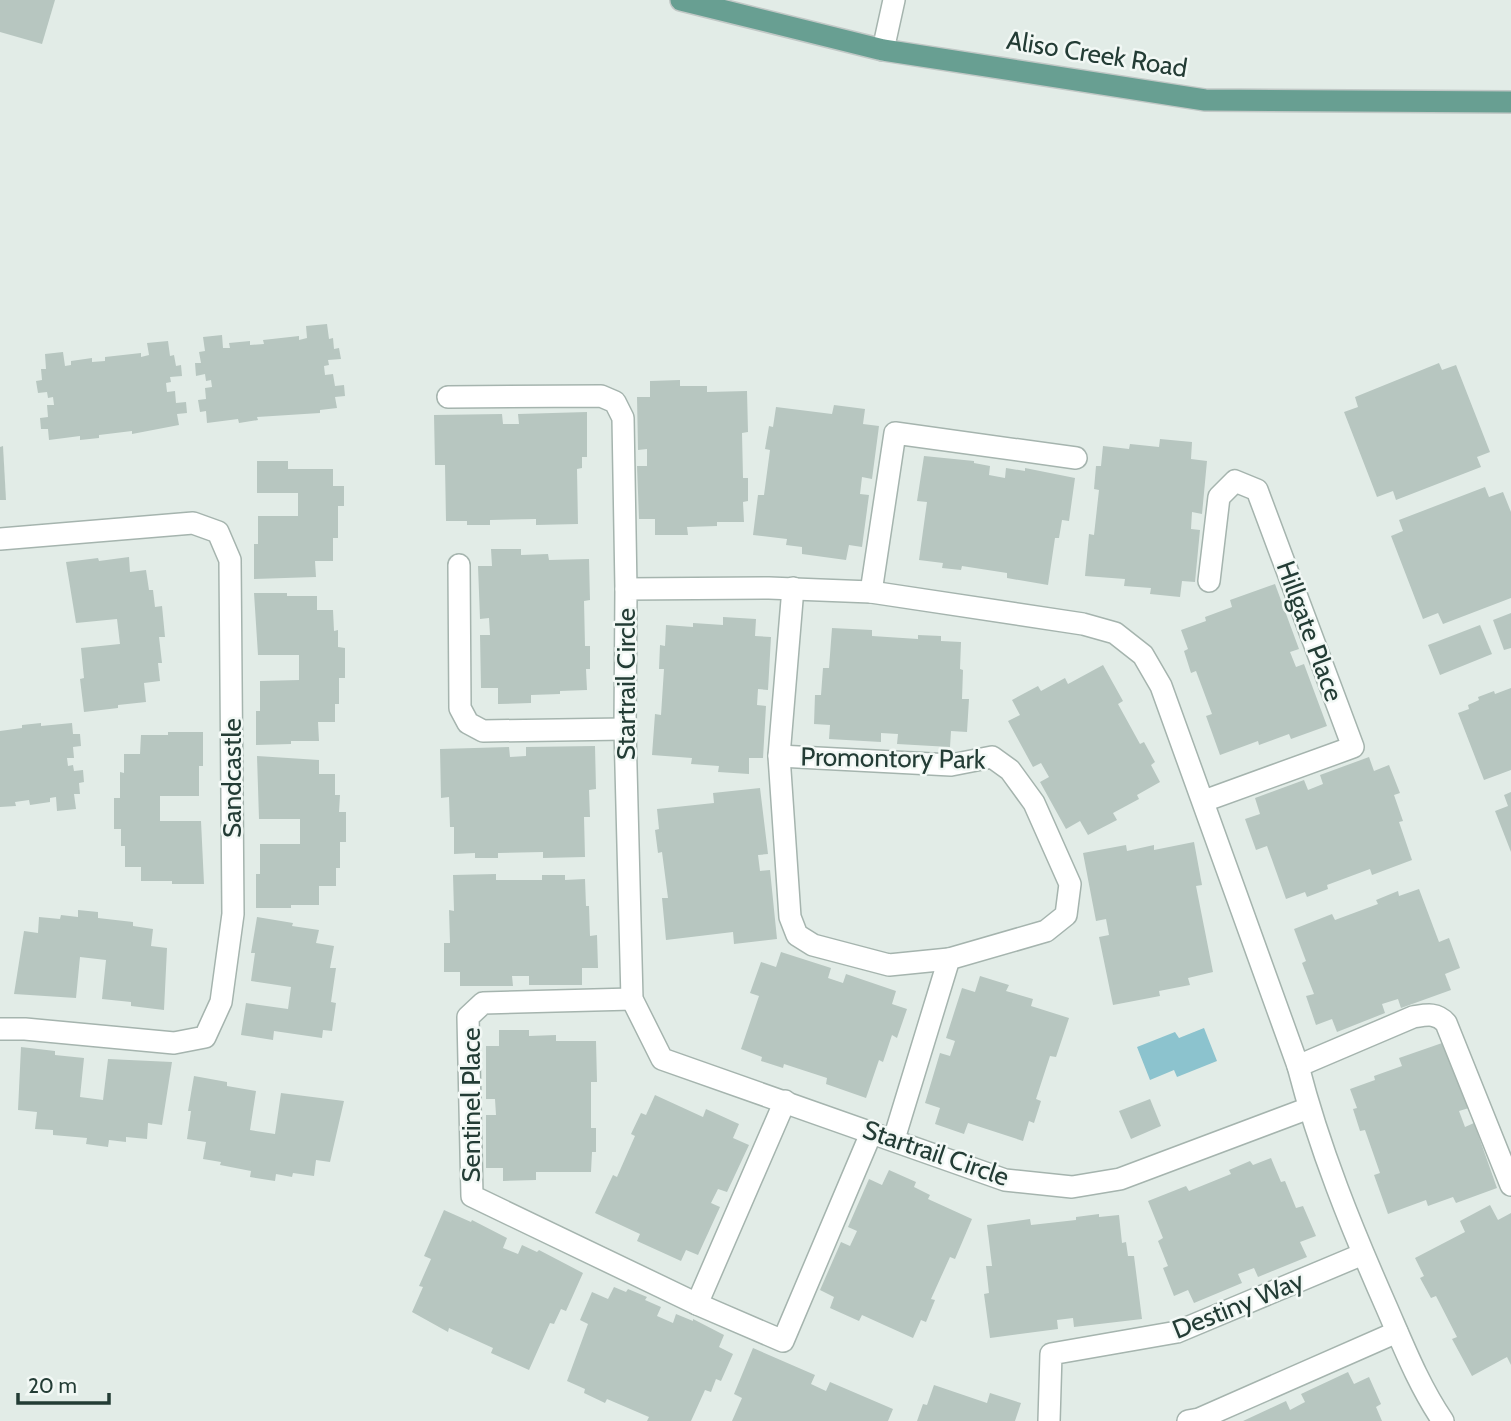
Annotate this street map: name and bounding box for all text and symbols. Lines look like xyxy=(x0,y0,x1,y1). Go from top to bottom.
street label: Aliso Creek Road xyxy=(1004,24,1190,84)
street label: Hillgate Place xyxy=(1270,556,1350,706)
street label: Startrail Circle xyxy=(610,608,642,760)
street label: Sandcastle xyxy=(216,718,248,838)
street label: Promontory Park xyxy=(800,740,986,776)
street label: Sentinel Place xyxy=(455,1027,487,1183)
street label: Startrail Circle xyxy=(859,1113,1013,1193)
street label: Destiny Way xyxy=(1168,1264,1308,1346)
scale bar xyxy=(18,1362,108,1406)
text: 20 m xyxy=(28,1373,77,1398)

